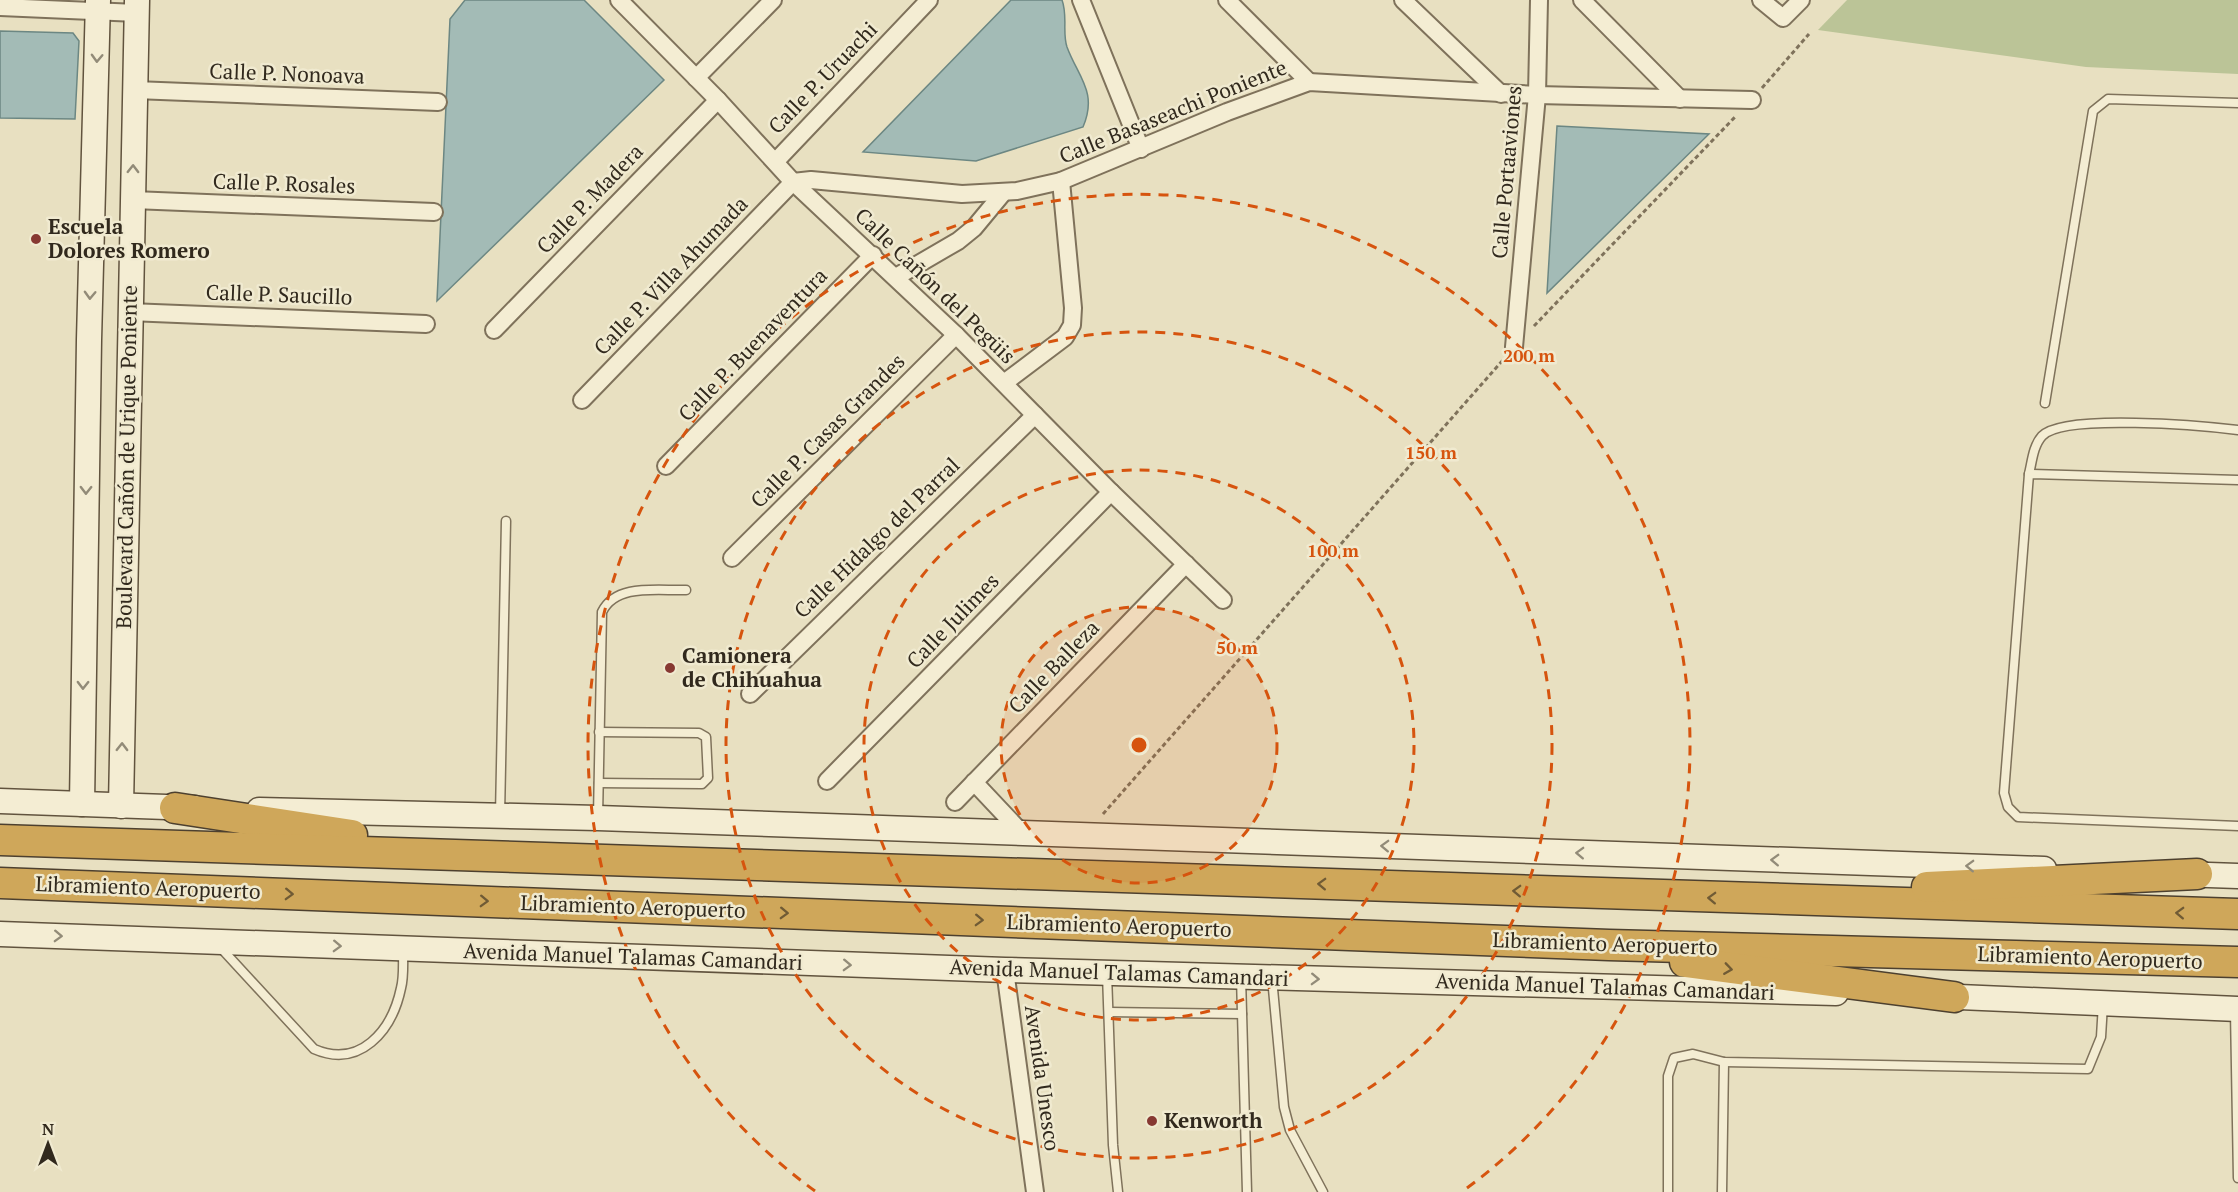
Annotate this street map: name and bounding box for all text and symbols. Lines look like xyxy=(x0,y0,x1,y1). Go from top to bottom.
street label: Calle P. Uruachi xyxy=(762,15,883,139)
street label: Calle Basaseachi Poniente xyxy=(1055,53,1291,170)
one-way arrow xyxy=(90,54,103,63)
street label: Calle P. Nonoava xyxy=(209,56,366,90)
street label: Calle Portaaviones xyxy=(1484,84,1528,260)
street label: Calle P. Madera xyxy=(530,137,649,259)
one-way arrow xyxy=(127,165,139,174)
street label: Calle P. Rosales xyxy=(212,167,356,199)
street label: Calle P. Villa Ahumada xyxy=(587,190,754,361)
street label: Calle Cañón del Pegüis xyxy=(849,201,1022,369)
place label: Escuela Dolores Romero xyxy=(48,212,210,264)
marker: Escuela Dolores Romero xyxy=(29,232,43,246)
street label: Calle P. Buenaventura xyxy=(672,261,833,427)
street label: Calle P. Saucillo xyxy=(205,277,353,311)
street label: Boulevard Cañón de Urique Poniente xyxy=(109,285,143,629)
one-way arrow xyxy=(83,291,96,300)
text: 200 m xyxy=(1503,343,1555,367)
street label: Calle P. Casas Grandes xyxy=(744,347,911,514)
text: 150 m xyxy=(1405,440,1457,464)
street label: Calle Hidalgo del Parral xyxy=(787,451,965,624)
one-way arrow xyxy=(80,486,93,495)
text: 100 m xyxy=(1307,538,1359,562)
street label: Calle Julimes xyxy=(900,567,1005,674)
street label: Calle Balleza xyxy=(1002,613,1105,719)
text: 50 m xyxy=(1216,635,1258,659)
place label: Camionera de Chihuahua xyxy=(682,641,822,693)
marker: Camionera de Chihuahua xyxy=(663,661,677,675)
one-way arrow xyxy=(77,681,90,690)
centre of rings xyxy=(1129,735,1149,755)
one-way arrow xyxy=(116,743,128,752)
one-way arrow xyxy=(1381,840,1390,852)
one-way arrow xyxy=(1575,846,1584,859)
one-way arrow xyxy=(1770,853,1779,866)
one-way arrow xyxy=(1965,860,1974,873)
street label: Libramiento Aeropuerto xyxy=(35,869,261,905)
one-way arrow xyxy=(1317,878,1326,891)
one-way arrow xyxy=(1512,885,1521,897)
one-way arrow xyxy=(285,887,294,900)
street label: Libramiento Aeropuerto xyxy=(520,888,746,924)
one-way arrow xyxy=(1707,891,1716,904)
one-way arrow xyxy=(480,895,489,908)
one-way arrow xyxy=(779,906,788,919)
one-way arrow xyxy=(2175,906,2184,919)
street label: Libramiento Aeropuerto xyxy=(1006,907,1232,943)
one-way arrow xyxy=(974,914,983,927)
street label: Libramiento Aeropuerto xyxy=(1492,925,1718,961)
one-way arrow xyxy=(54,930,63,943)
street label: Avenida Manuel Talamas Camandari xyxy=(463,936,803,976)
street label: Libramiento Aeropuerto xyxy=(1977,939,2203,975)
one-way arrow xyxy=(333,940,342,953)
street label: Avenida Manuel Talamas Camandari xyxy=(949,952,1289,992)
one-way arrow xyxy=(842,958,851,971)
one-way arrow xyxy=(1723,962,1733,975)
street label: Avenida Manuel Talamas Camandari xyxy=(1435,966,1775,1006)
one-way arrow xyxy=(1310,972,1319,985)
street label: Avenida Unesco xyxy=(1019,1003,1067,1153)
place label: Kenworth xyxy=(1164,1106,1263,1134)
north arrow xyxy=(18,1114,78,1174)
marker: Kenworth xyxy=(1145,1114,1159,1128)
text: N xyxy=(42,1118,54,1140)

